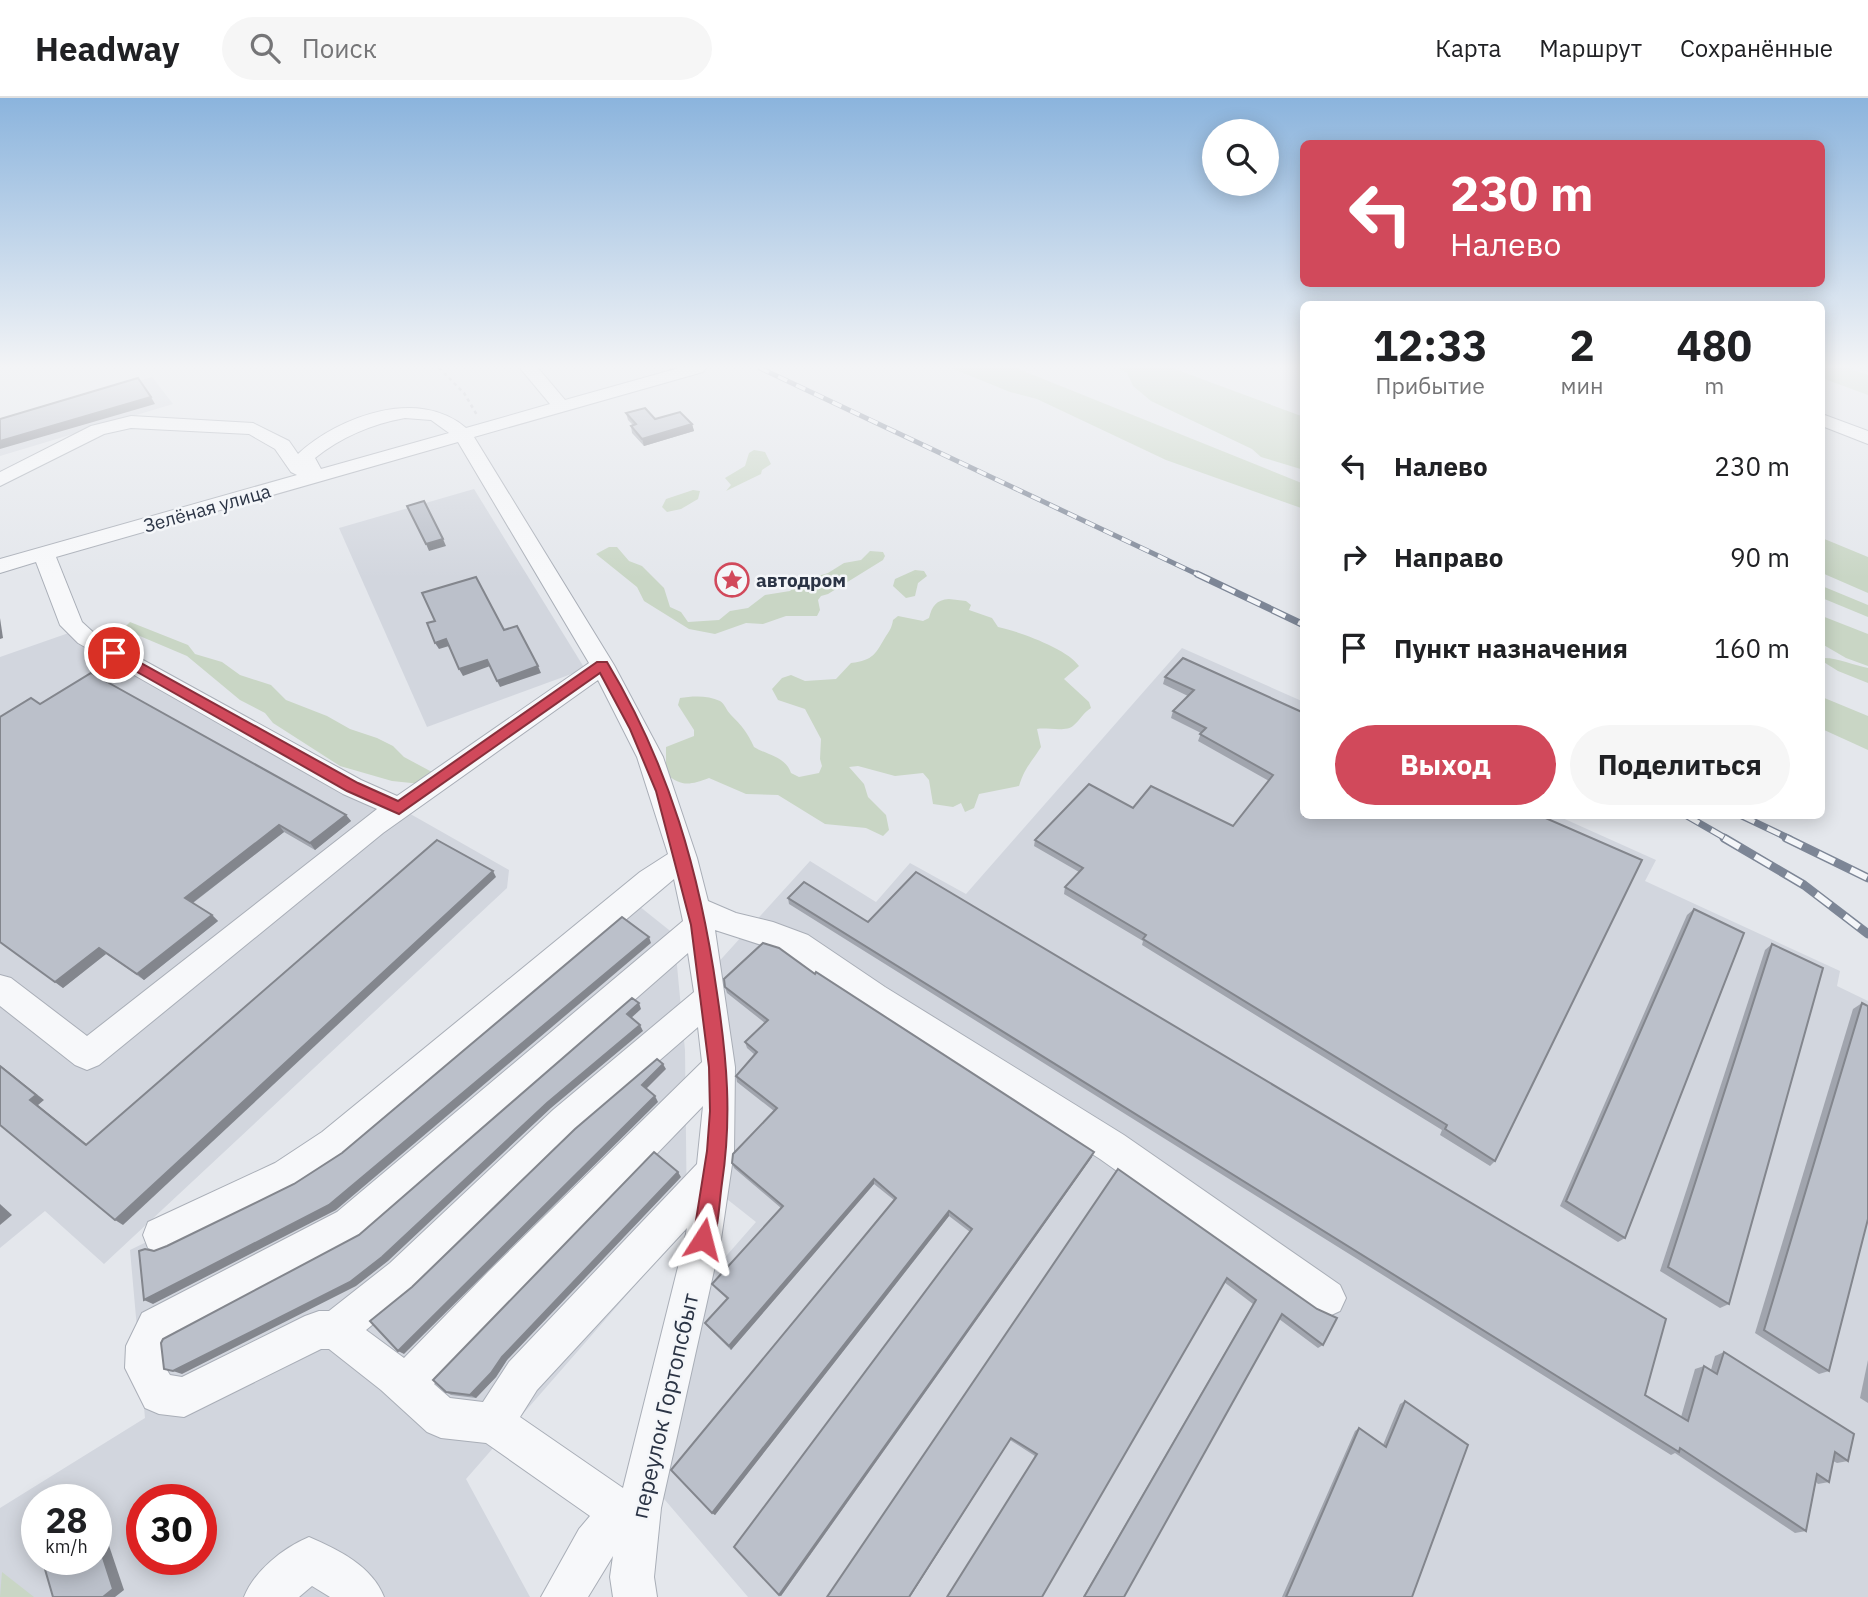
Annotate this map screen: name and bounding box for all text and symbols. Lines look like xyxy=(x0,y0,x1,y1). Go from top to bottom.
search box xyxy=(222,17,712,80)
text: Headway xyxy=(35,27,180,70)
icon: search xyxy=(246,29,284,67)
text: Поиск xyxy=(302,31,377,65)
text: Карта xyxy=(1435,32,1501,64)
text: Маршрут xyxy=(1539,32,1642,64)
text: Сохранённые xyxy=(1680,32,1833,64)
map controls xyxy=(1202,119,1279,196)
button: search xyxy=(1202,119,1279,196)
text: 230 m xyxy=(1450,161,1594,224)
icon: left xyxy=(1335,168,1426,259)
text: Налево xyxy=(1450,223,1561,265)
text: 12:33 xyxy=(1373,318,1488,373)
text: 2 xyxy=(1569,318,1595,373)
text: 480 xyxy=(1676,318,1752,373)
text: Прибытие xyxy=(1376,370,1485,400)
text: мин xyxy=(1560,370,1604,400)
text: m xyxy=(1704,370,1724,400)
icon: left xyxy=(1335,447,1373,485)
text: Налево xyxy=(1394,449,1488,483)
text: 230 m xyxy=(1714,449,1790,483)
street label: Зелёная улица xyxy=(141,478,273,538)
icon: right xyxy=(1335,538,1373,576)
text: Направо xyxy=(1394,540,1503,574)
text: 90 m xyxy=(1730,540,1790,574)
place icon: автодром xyxy=(713,561,751,599)
place label: автодром xyxy=(756,568,846,592)
pin xyxy=(84,623,144,683)
icon: arrive xyxy=(1335,629,1373,667)
text: Пункт назначения xyxy=(1394,631,1628,665)
text: 160 m xyxy=(1714,631,1790,665)
icon: arrive xyxy=(95,634,133,672)
button: Выход xyxy=(1335,725,1556,805)
button: Поделиться xyxy=(1570,725,1790,805)
position arrow xyxy=(666,1202,740,1276)
street label: переулок Гортопсбыт xyxy=(623,1290,705,1521)
speed limit sign: 30 xyxy=(126,1484,217,1575)
text: 28 xyxy=(45,1497,88,1543)
text: km/h xyxy=(45,1535,88,1558)

